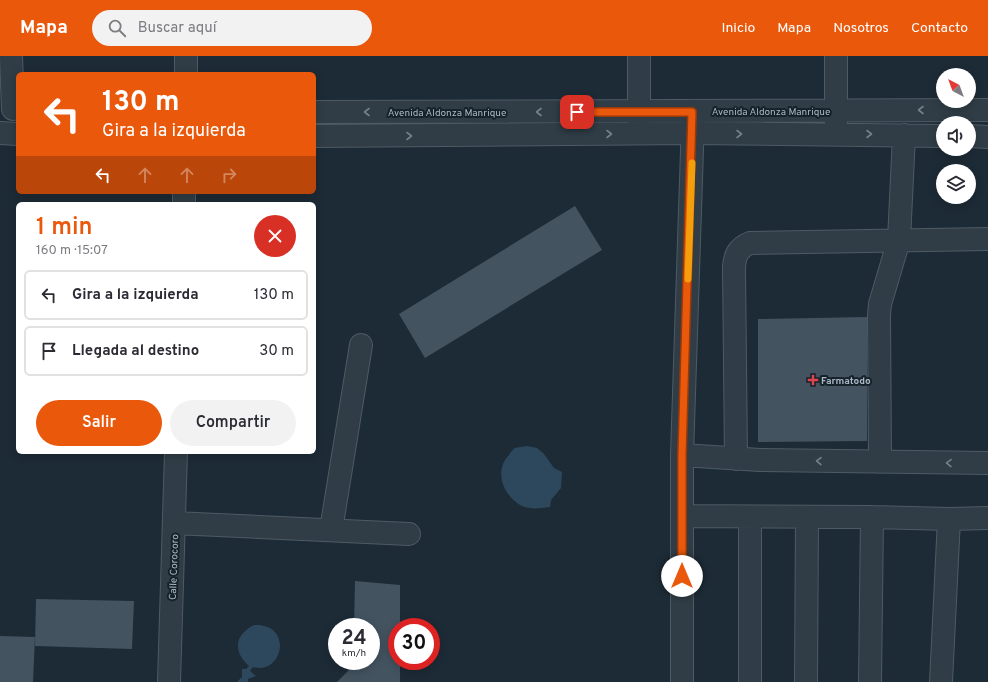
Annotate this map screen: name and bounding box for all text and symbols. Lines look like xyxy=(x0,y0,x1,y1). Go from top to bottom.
search box xyxy=(92,10,372,46)
text: Mapa xyxy=(20,16,68,40)
icon: search xyxy=(106,17,128,39)
text: Buscar aquí xyxy=(138,19,217,38)
text: Inicio xyxy=(722,20,755,37)
text: Mapa xyxy=(777,20,811,37)
text: Nosotros xyxy=(833,20,889,37)
text: Contacto xyxy=(911,20,968,37)
north arrow xyxy=(936,68,976,108)
map controls xyxy=(936,68,976,204)
text: 130 m xyxy=(102,85,180,121)
icon: left xyxy=(36,88,88,140)
pin xyxy=(560,95,594,129)
icon: arrive xyxy=(566,101,588,123)
street label: Avenida Aldonza Manrique xyxy=(712,106,830,119)
one-way arrow xyxy=(918,106,924,114)
street label: Avenida Aldonza Manrique xyxy=(388,107,506,120)
one-way arrow xyxy=(364,108,370,116)
one-way arrow xyxy=(536,108,542,116)
button: sound xyxy=(936,116,976,156)
text: Gira a la izquierda xyxy=(102,120,246,143)
one-way arrow xyxy=(606,130,612,138)
one-way arrow xyxy=(736,130,742,138)
one-way arrow xyxy=(866,130,872,138)
one-way arrow xyxy=(406,132,412,140)
icon: left xyxy=(92,164,114,186)
icon: ahead xyxy=(134,164,156,186)
icon: ahead xyxy=(176,164,198,186)
icon: right xyxy=(218,164,240,186)
button: layers xyxy=(936,164,976,204)
text: 1 min xyxy=(36,213,93,243)
button: close xyxy=(254,215,296,257)
text: 160 m · 15:07 xyxy=(36,243,108,259)
icon: left xyxy=(38,284,60,306)
text: Gira a la izquierda xyxy=(72,286,199,305)
text: 130 m xyxy=(254,286,294,305)
icon: arrive xyxy=(38,340,60,362)
text: Llegada al destino xyxy=(72,342,199,361)
text: 30 m xyxy=(259,342,294,361)
marker: Farmatodo xyxy=(808,375,818,385)
place label: Farmatodo xyxy=(821,375,871,388)
button: Salir xyxy=(36,400,162,446)
button: Compartir xyxy=(170,400,296,446)
one-way arrow xyxy=(816,457,822,465)
one-way arrow xyxy=(946,458,952,467)
street label: Calle Corocoro xyxy=(167,533,182,600)
position arrow xyxy=(661,555,703,597)
speed limit sign: 30 xyxy=(388,618,440,670)
text: 24 xyxy=(341,626,367,652)
text: km/h xyxy=(342,647,366,660)

